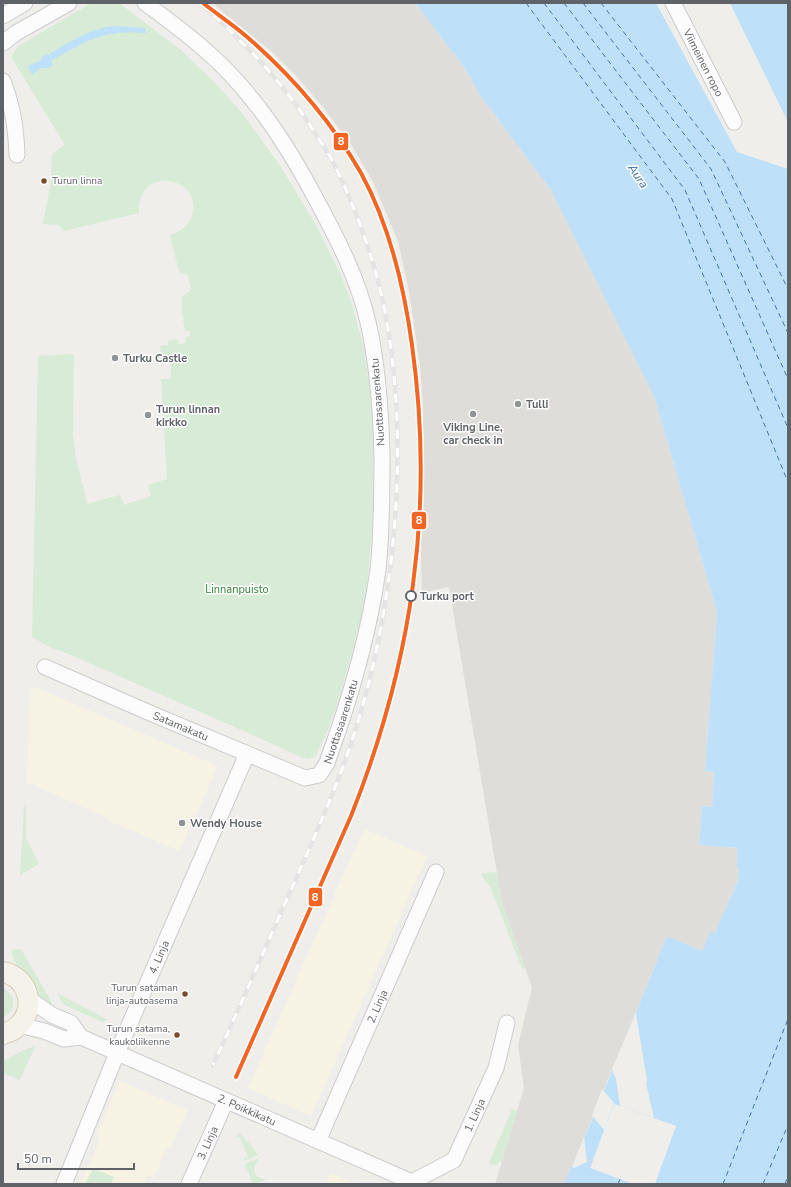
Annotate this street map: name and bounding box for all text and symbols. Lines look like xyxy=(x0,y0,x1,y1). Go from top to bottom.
street label: Viimeinen ropo xyxy=(679,25,727,99)
line badge: 8 xyxy=(333,132,349,151)
text: 8 xyxy=(338,134,345,149)
water label: Aura xyxy=(624,160,652,191)
place label: Turun linna xyxy=(52,174,102,188)
marker: Turun linna xyxy=(39,176,49,186)
place label: Turku Castle xyxy=(123,351,187,366)
marker: Turku Castle xyxy=(110,353,120,363)
street label: Nuottasaarenkatu xyxy=(367,358,389,446)
place label: Tulli xyxy=(526,397,548,412)
marker: Tulli xyxy=(513,399,523,409)
place label: Turun linnan kirkko xyxy=(156,402,220,430)
marker: Viking Line, car check in xyxy=(468,409,478,419)
marker: Turun linnan kirkko xyxy=(143,410,153,420)
place label: Viking Line, car check in xyxy=(442,420,503,448)
line badge: 8 xyxy=(411,511,427,530)
text: 8 xyxy=(416,513,423,528)
park label: Linnanpuisto xyxy=(205,582,269,597)
place label: Turku port xyxy=(420,589,474,604)
marker: Turku port xyxy=(405,590,417,602)
street label: Nuottasaarenkatu xyxy=(320,678,361,766)
street label: Satamakatu xyxy=(151,708,211,744)
place label: Wendy House xyxy=(190,816,262,831)
marker: Wendy House xyxy=(177,818,187,828)
line badge: 8 xyxy=(308,887,323,907)
text: 8 xyxy=(312,890,319,905)
street label: 4. Linja xyxy=(145,938,173,976)
place label: Turun sataman linja-autoasema xyxy=(106,981,178,1008)
street label: 2. Linja xyxy=(363,987,391,1026)
marker: Turun sataman linja-autoasema xyxy=(180,989,190,999)
place label: Turun satama, kaukoliikenne xyxy=(107,1022,170,1049)
marker: Turun satama, kaukoliikenne xyxy=(172,1030,182,1040)
street label: 2. Poikkikatu xyxy=(215,1090,278,1129)
street label: 1. Linja xyxy=(460,1096,489,1134)
street label: 3. Linja xyxy=(193,1124,221,1162)
scale bar xyxy=(18,1145,134,1171)
text: 50 m xyxy=(24,1151,52,1167)

